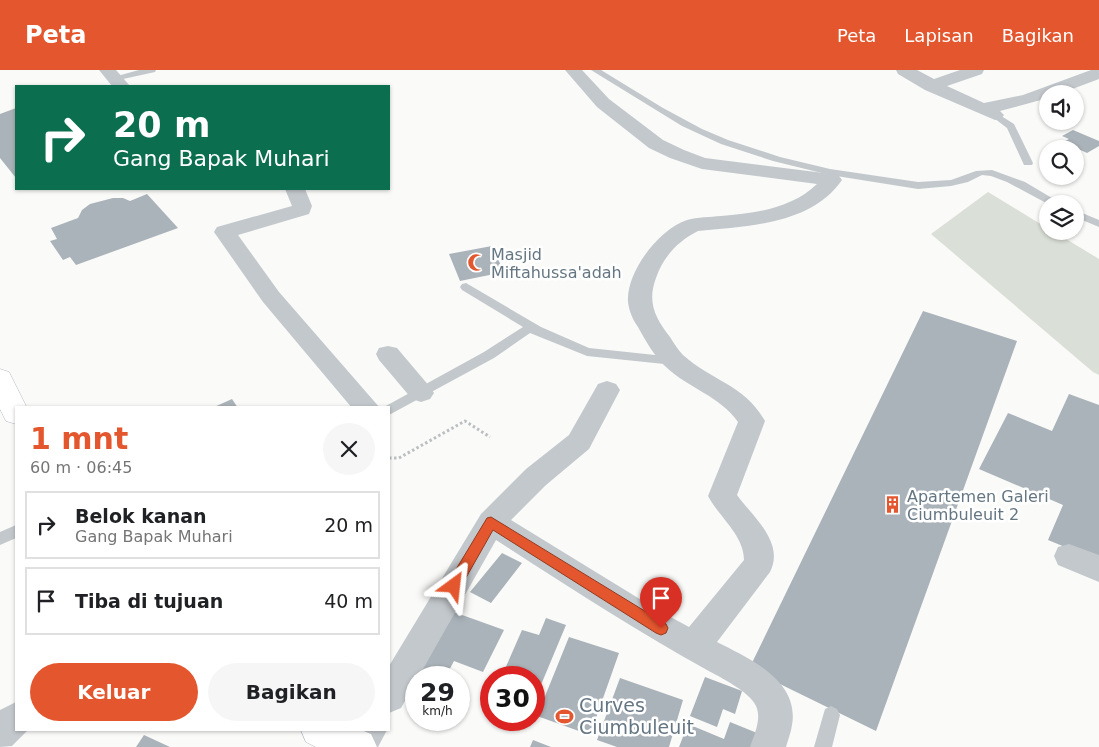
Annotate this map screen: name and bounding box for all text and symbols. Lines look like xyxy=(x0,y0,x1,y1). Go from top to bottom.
text: Peta xyxy=(25,21,87,49)
text: Peta xyxy=(837,25,876,46)
text: Lapisan xyxy=(904,25,974,46)
text: Bagikan xyxy=(1002,25,1074,46)
map controls xyxy=(1039,85,1084,240)
button: sound xyxy=(1039,85,1084,130)
icon: right xyxy=(30,105,95,170)
text: 20 m xyxy=(113,105,210,145)
button: search xyxy=(1039,140,1084,185)
text: Gang Bapak Muhari xyxy=(113,146,330,171)
button: layers xyxy=(1039,195,1084,240)
place label: Masjid Miftahussa'adah xyxy=(491,245,622,282)
mosque icon: Masjid Miftahussa'adah xyxy=(467,253,487,273)
text: 1 mnt xyxy=(30,421,128,456)
button: close xyxy=(323,423,375,475)
text: 60 m · 06:45 xyxy=(30,458,132,477)
place label: Apartemen Galeri Ciumbuleuit 2 xyxy=(907,487,1049,524)
building icon: Apartemen Galeri Ciumbuleuit 2 xyxy=(883,495,903,515)
text: Belok kanan xyxy=(75,505,207,527)
icon: right xyxy=(32,511,60,539)
text: 20 m xyxy=(324,514,373,536)
text: Gang Bapak Muhari xyxy=(75,527,233,546)
position arrow xyxy=(427,559,479,611)
pin xyxy=(640,577,682,628)
icon: arrive xyxy=(647,584,675,612)
icon: arrive xyxy=(32,587,60,615)
text: Tiba di tujuan xyxy=(75,590,223,612)
text: 40 m xyxy=(324,590,373,612)
button: Keluar xyxy=(30,663,198,721)
button: Bagikan xyxy=(208,663,375,721)
speed limit sign: 30 xyxy=(480,666,545,731)
text: 29 xyxy=(420,678,455,707)
place label: Curves Ciumbuleuit xyxy=(579,694,694,738)
text: km/h xyxy=(422,704,453,718)
sports icon: Curves Ciumbuleuit xyxy=(555,706,575,726)

